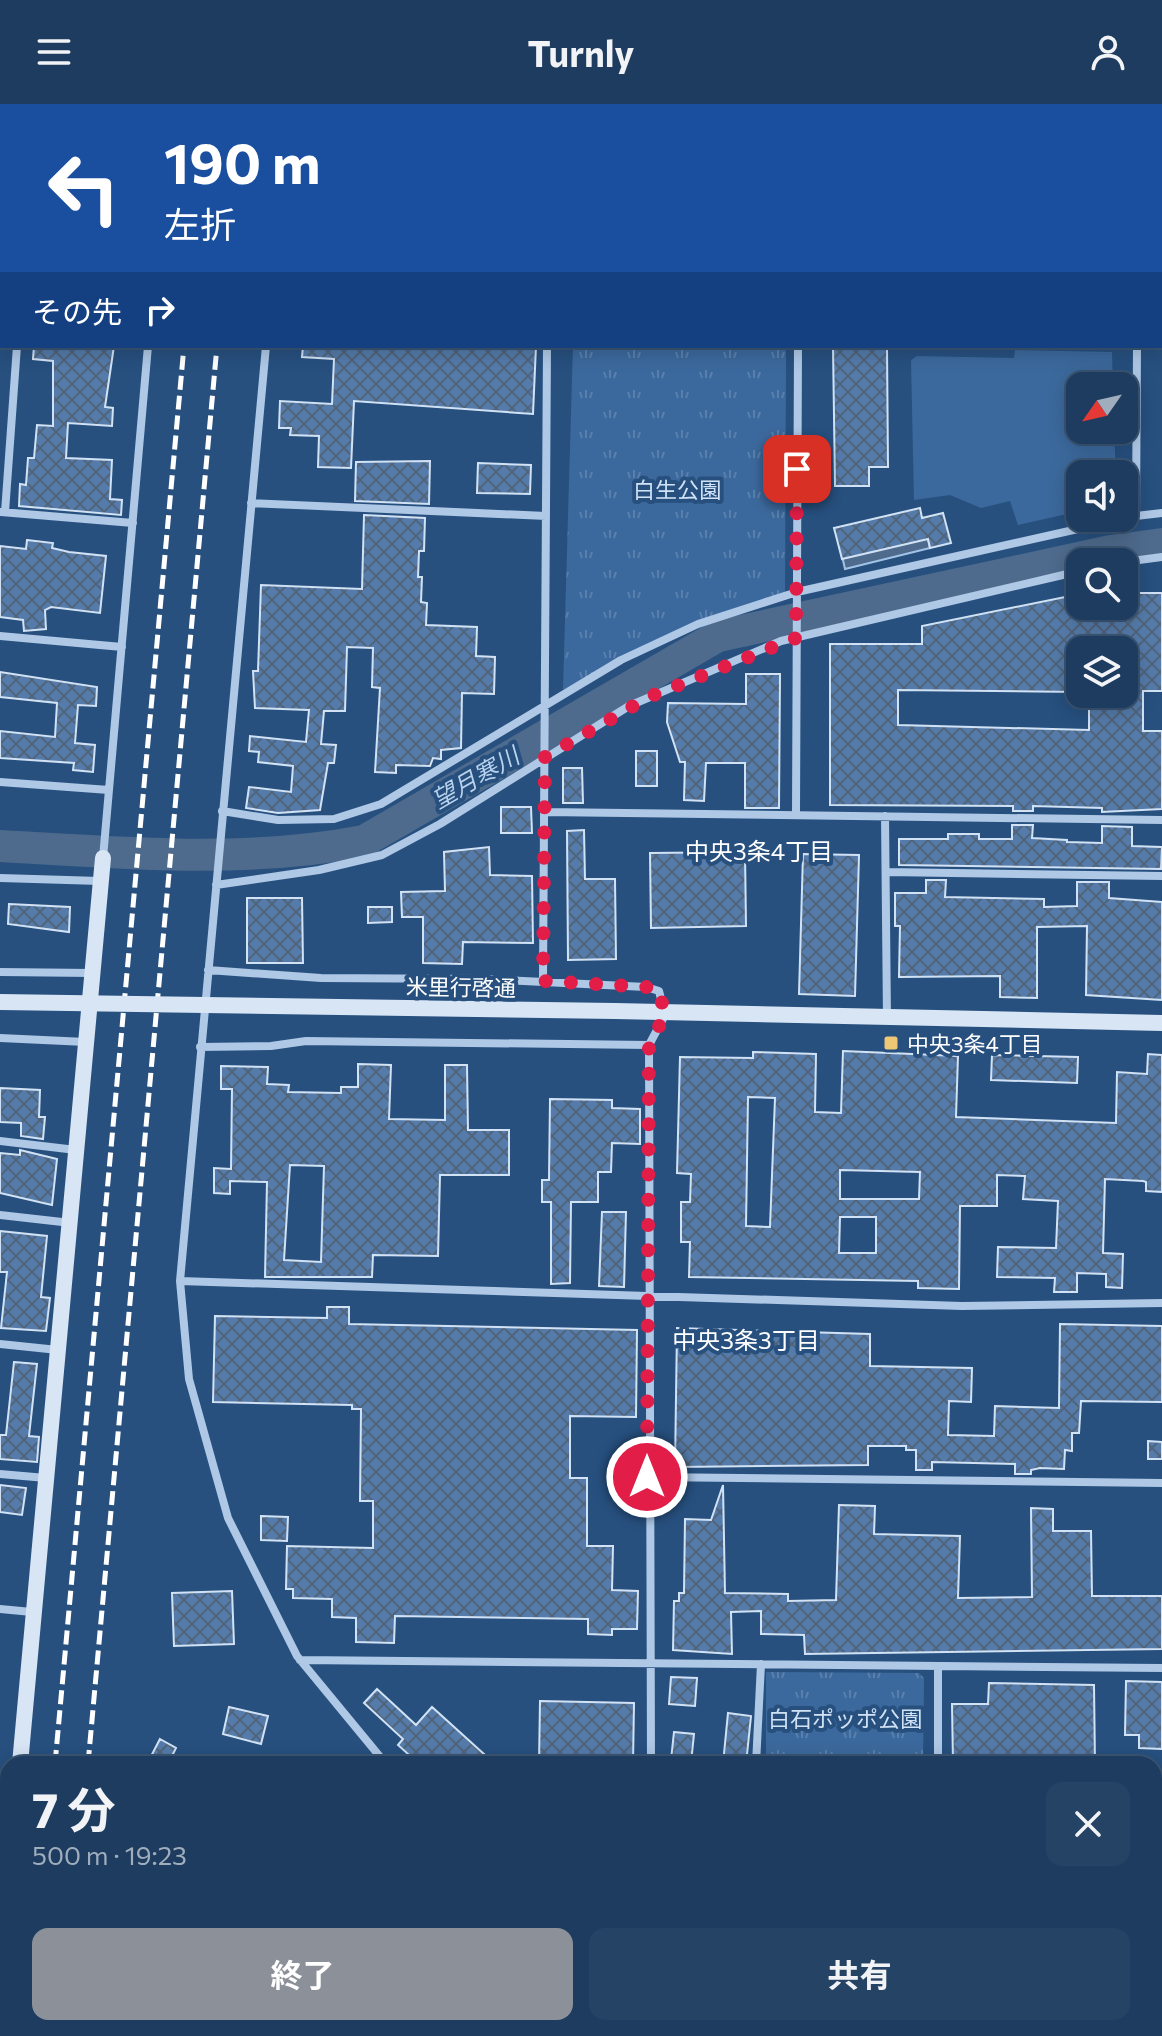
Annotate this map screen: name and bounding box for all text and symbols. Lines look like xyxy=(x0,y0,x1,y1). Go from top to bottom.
icon: menu xyxy=(32,30,76,74)
text: Turnly xyxy=(528,30,634,74)
icon: person xyxy=(1086,30,1130,74)
text: 190 m xyxy=(164,127,321,196)
icon: left xyxy=(32,136,136,240)
text: 左折 xyxy=(164,201,236,245)
icon: right xyxy=(138,288,182,332)
text: その先 xyxy=(32,292,122,329)
north arrow xyxy=(1066,372,1138,444)
map controls xyxy=(1066,372,1138,708)
pin xyxy=(763,435,831,503)
icon: arrive xyxy=(775,447,819,491)
button: sound xyxy=(1066,460,1138,532)
park label: 白生公園 xyxy=(633,476,721,503)
button: search xyxy=(1066,548,1138,620)
button: layers xyxy=(1066,636,1138,708)
water label: 望月寒川 xyxy=(426,739,526,814)
district label: 中央3条4丁目 xyxy=(685,836,833,865)
street label: 米里行啓通 xyxy=(406,973,516,1001)
place label: 中央3条4丁目 xyxy=(907,1030,1043,1057)
marker: 中央3条4丁目 xyxy=(882,1034,900,1052)
district label: 中央3条3丁目 xyxy=(672,1325,820,1354)
position arrow xyxy=(605,1435,689,1519)
park label: 白石ポッポ公園 xyxy=(768,1705,922,1732)
text: 7 分 xyxy=(32,1779,116,1838)
button: close xyxy=(1046,1782,1130,1866)
text: 500 m · 19:23 xyxy=(32,1839,187,1870)
button: 終了 xyxy=(32,1928,573,2020)
button: 共有 xyxy=(589,1928,1130,2020)

